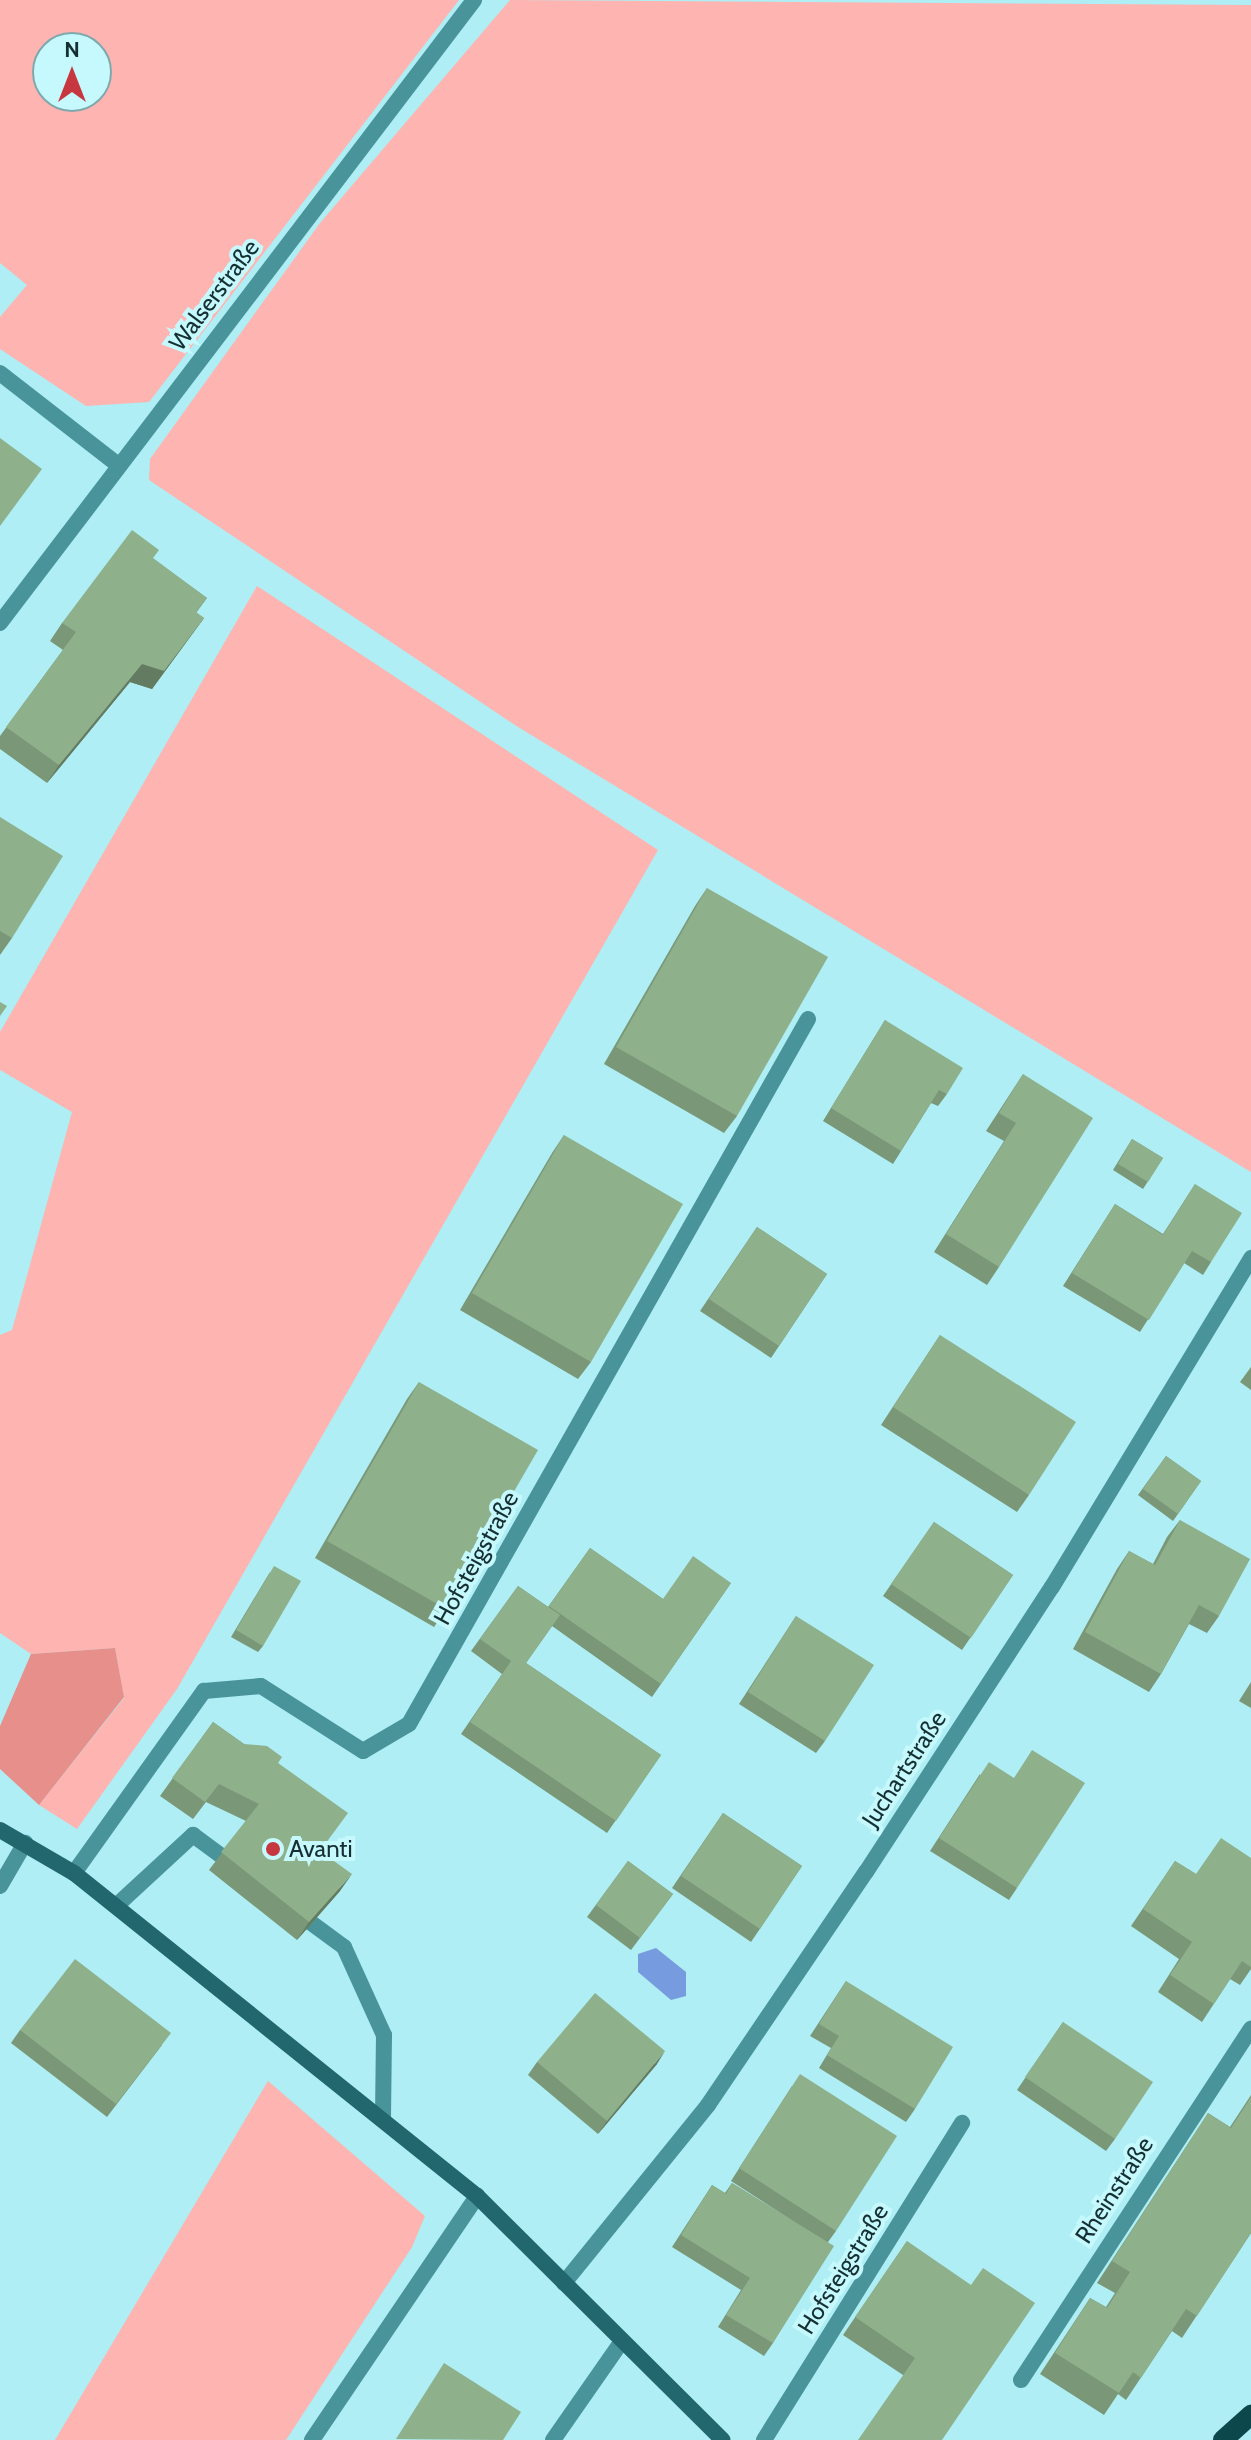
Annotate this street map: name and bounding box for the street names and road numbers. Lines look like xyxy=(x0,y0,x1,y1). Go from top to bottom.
street label: Walserstraße xyxy=(163,234,265,356)
street label: Hofsteigstraße xyxy=(428,1486,524,1630)
street label: Juchartstraße xyxy=(856,1706,952,1832)
street label: Rheinstraße xyxy=(1069,2131,1159,2249)
street label: Hofsteigstraße xyxy=(792,2199,894,2339)

